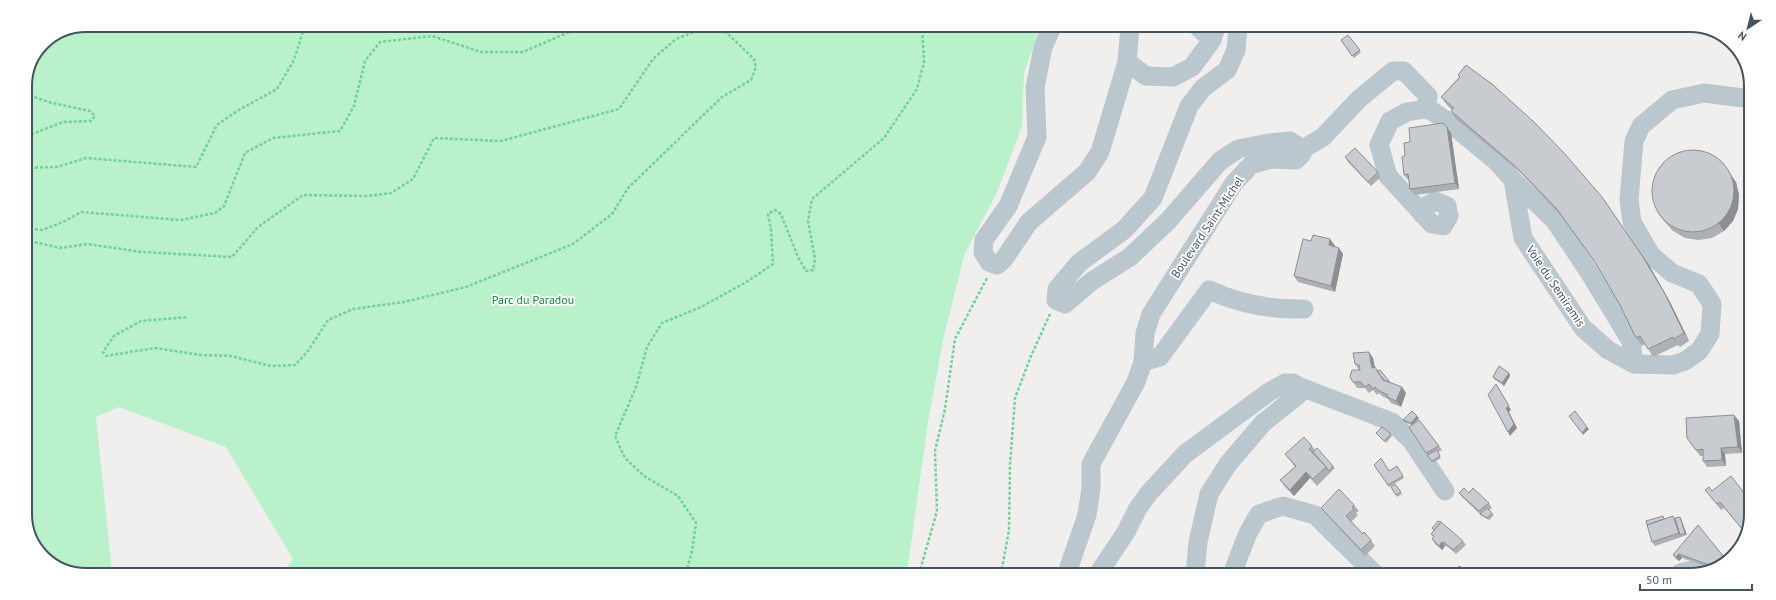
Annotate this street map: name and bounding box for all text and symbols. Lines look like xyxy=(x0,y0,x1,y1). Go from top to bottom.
north arrow xyxy=(1728,8,1768,48)
text: N xyxy=(1735,28,1749,44)
street label: Boulevard Saint-Michel xyxy=(1167,173,1247,281)
street label: Voie du Semiramis xyxy=(1523,242,1589,329)
park label: Parc du Paradou xyxy=(492,292,574,307)
scale bar xyxy=(1640,566,1752,592)
text: 50 m xyxy=(1646,572,1672,587)

